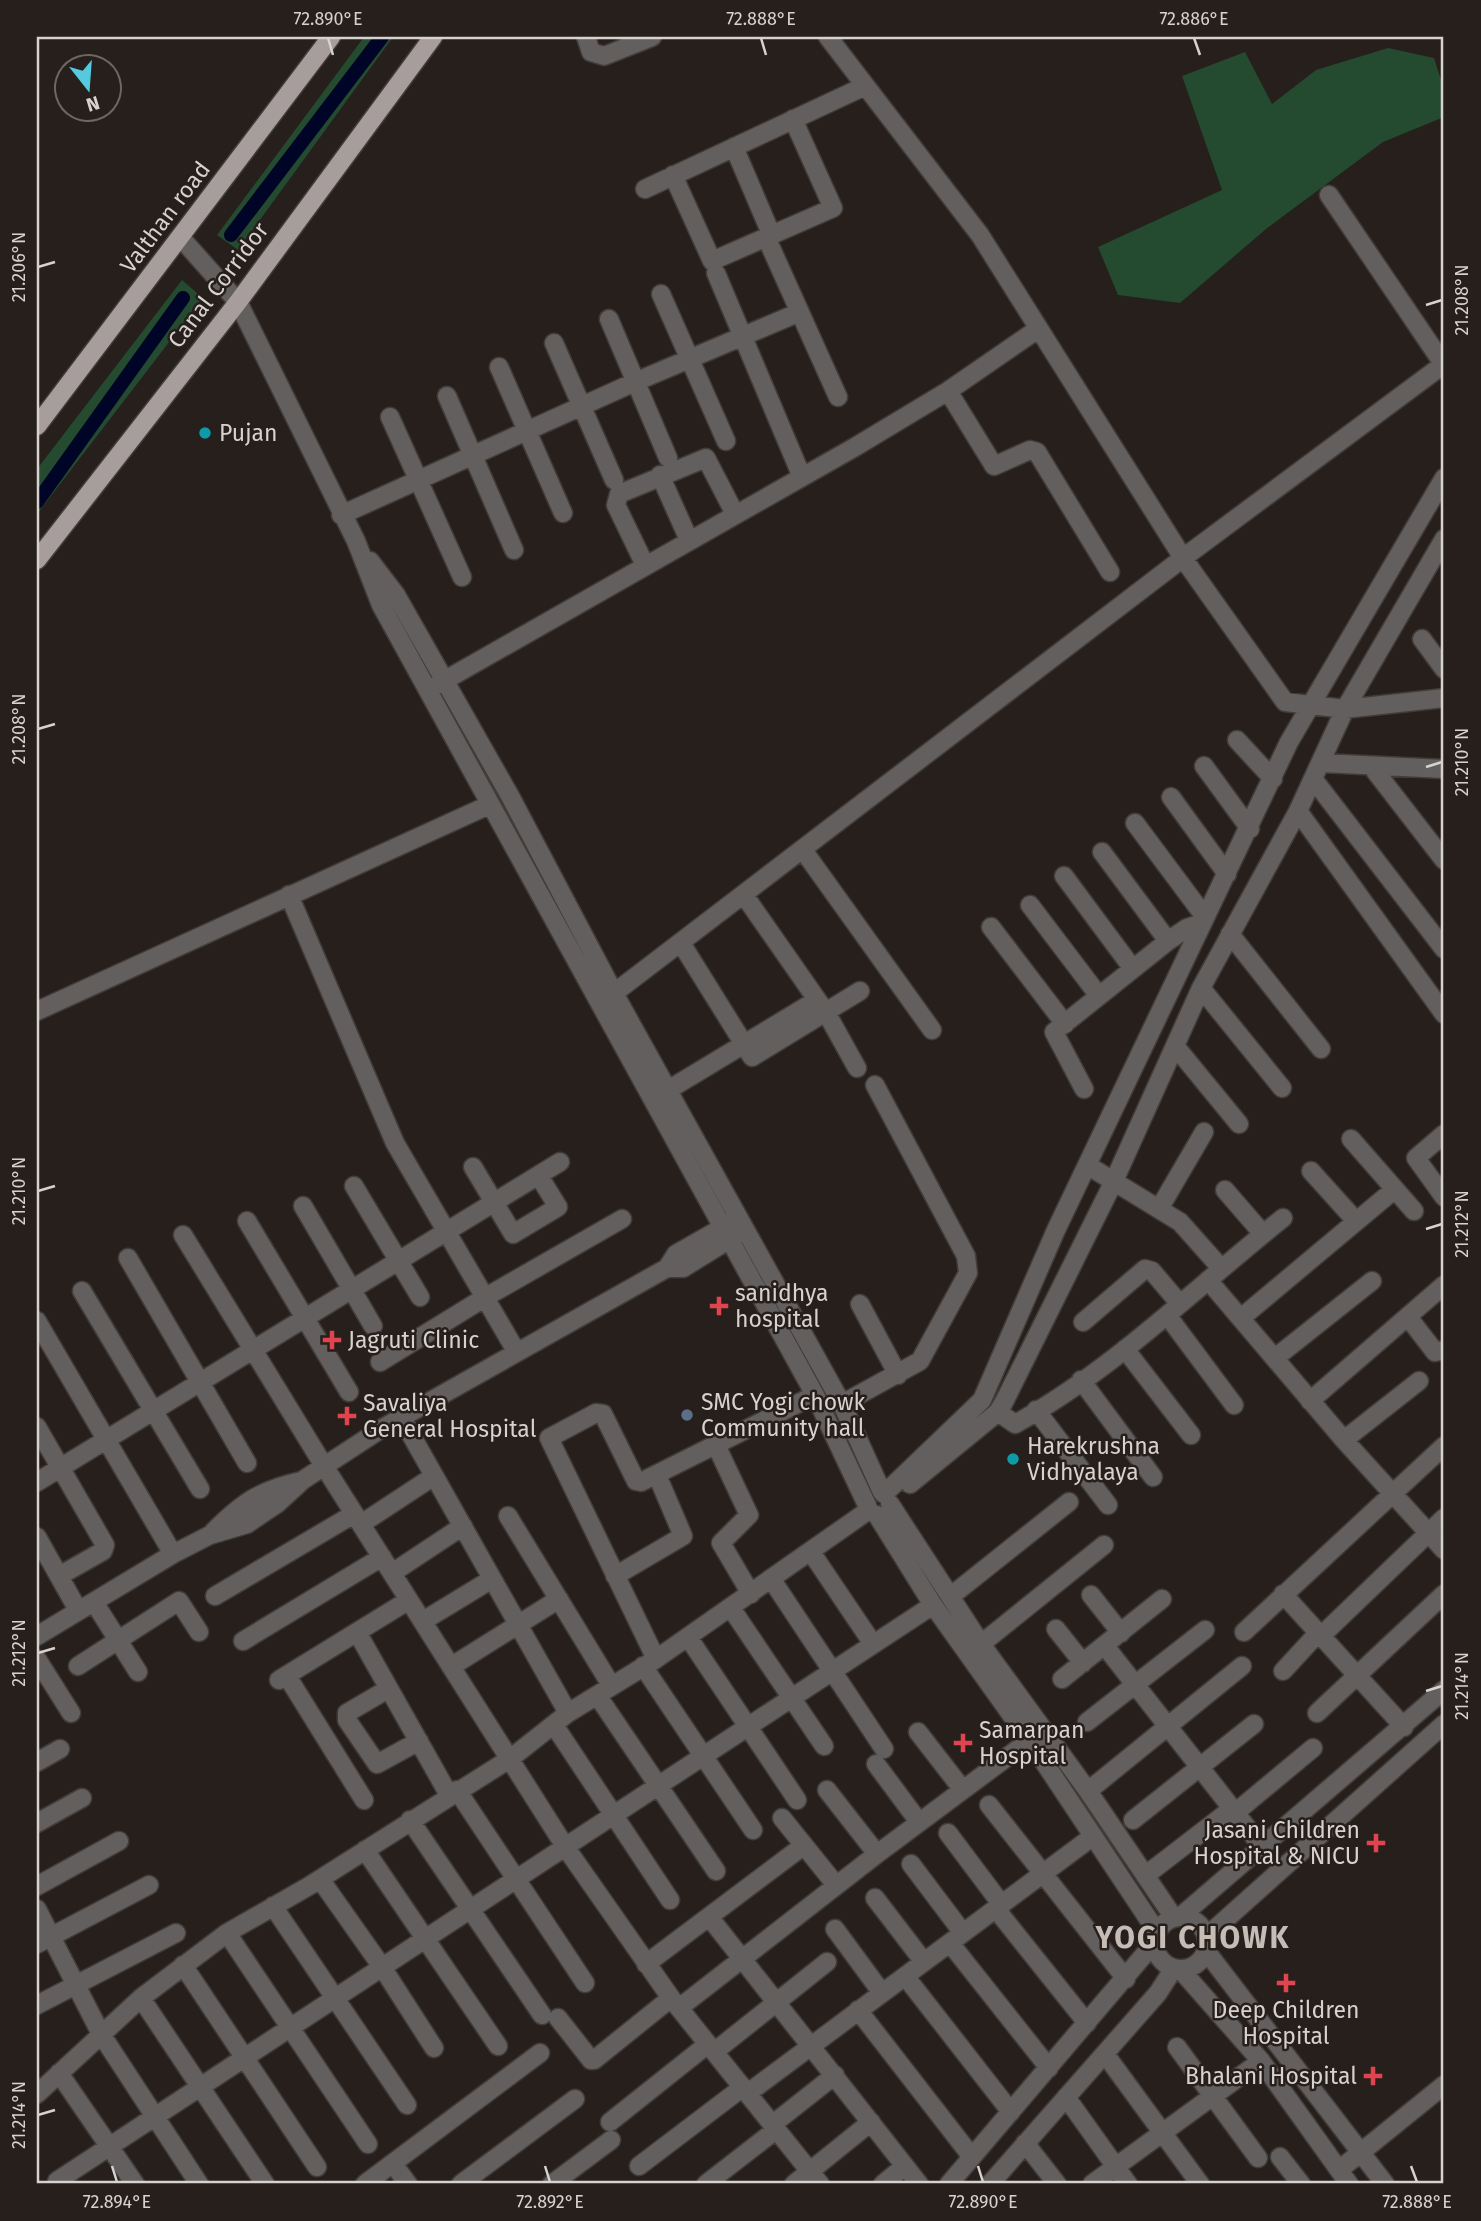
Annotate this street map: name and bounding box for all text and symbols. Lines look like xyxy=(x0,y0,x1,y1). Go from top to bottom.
text: 72.890°E xyxy=(293,8,363,30)
text: 72.888°E xyxy=(726,8,796,30)
text: 72.886°E xyxy=(1159,8,1229,30)
north arrow xyxy=(52,52,122,122)
text: N xyxy=(83,91,102,117)
street label: Valthan road xyxy=(114,156,216,278)
street label: Canal Corridor xyxy=(162,217,274,353)
text: 21.206°N xyxy=(8,232,30,302)
text: 21.208°N xyxy=(1451,264,1473,336)
place label: Pujan xyxy=(219,419,278,447)
marker: Pujan xyxy=(197,425,213,441)
text: 21.208°N xyxy=(8,693,30,765)
text: 21.210°N xyxy=(1451,728,1473,796)
text: 21.210°N xyxy=(8,1157,30,1225)
text: 21.212°N xyxy=(1451,1190,1473,1258)
place label: sanidhya hospital xyxy=(735,1279,829,1333)
marker: sanidhya hospital xyxy=(709,1296,729,1316)
place label: Jagruti Clinic xyxy=(348,1326,479,1354)
marker: Jagruti Clinic xyxy=(322,1330,342,1350)
place label: SMC Yogi chowk Community hall xyxy=(701,1388,866,1442)
place label: Savaliya General Hospital xyxy=(363,1389,537,1443)
marker: Savaliya General Hospital xyxy=(337,1406,357,1426)
marker: SMC Yogi chowk Community hall xyxy=(679,1407,695,1423)
place label: Harekrushna Vidhyalaya xyxy=(1027,1432,1160,1486)
marker: Harekrushna Vidhyalaya xyxy=(1005,1451,1021,1467)
text: 21.212°N xyxy=(8,1619,30,1687)
text: 21.214°N xyxy=(1451,1652,1473,1720)
place label: Samarpan Hospital xyxy=(979,1716,1085,1770)
marker: Samarpan Hospital xyxy=(953,1733,973,1753)
place label: Jasani Children Hospital & NICU xyxy=(1194,1816,1360,1870)
marker: Jasani Children Hospital & NICU xyxy=(1366,1833,1386,1853)
district label: YOGI CHOWK xyxy=(1094,1920,1291,1956)
marker: Deep Children Hospital xyxy=(1276,1973,1296,1993)
place label: Deep Children Hospital xyxy=(1213,1996,1359,2050)
place label: Bhalani Hospital xyxy=(1185,2062,1357,2090)
marker: Bhalani Hospital xyxy=(1363,2066,1383,2086)
text: 21.214°N xyxy=(8,2081,30,2149)
text: 72.894°E xyxy=(83,2191,151,2213)
text: 72.892°E xyxy=(516,2191,584,2213)
text: 72.890°E xyxy=(948,2191,1018,2213)
text: 72.888°E xyxy=(1382,2191,1452,2213)

